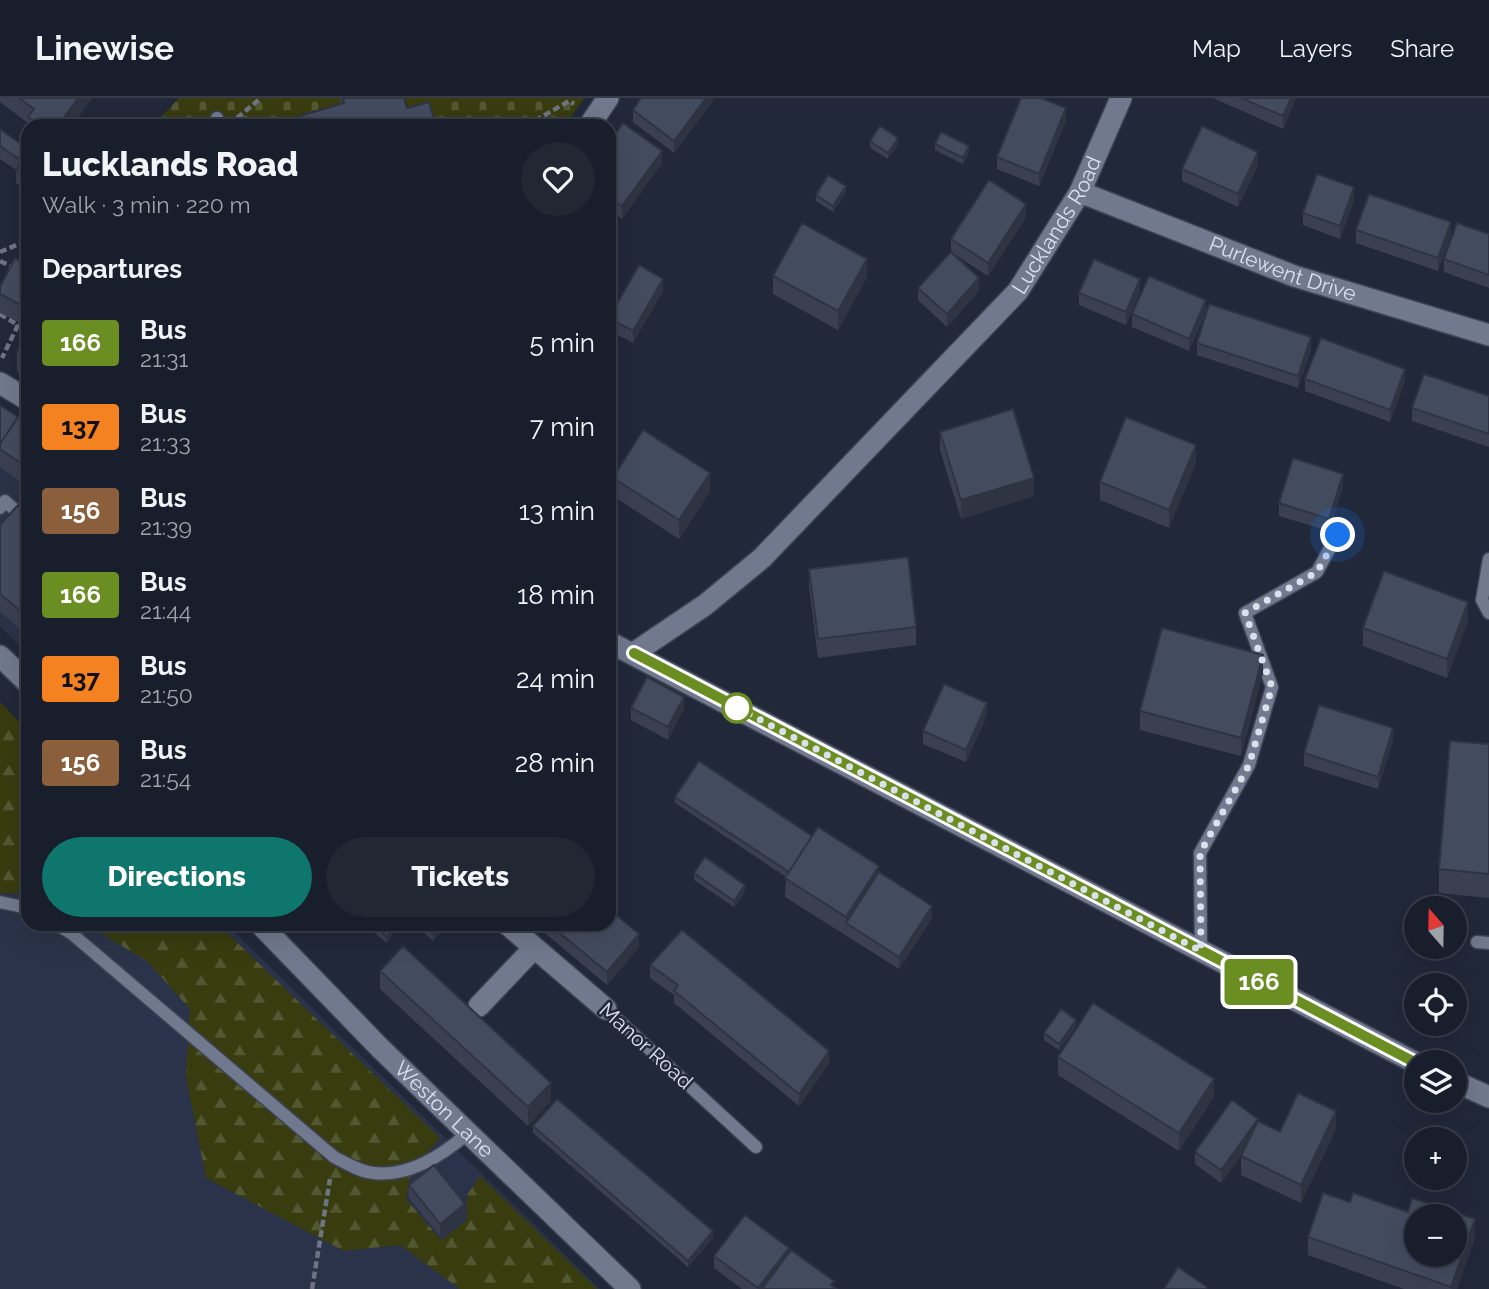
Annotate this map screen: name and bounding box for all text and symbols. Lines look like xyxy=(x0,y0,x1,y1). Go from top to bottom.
text: Linewise xyxy=(35,29,174,68)
text: Map xyxy=(1192,34,1241,63)
text: Layers xyxy=(1279,34,1352,63)
text: Share xyxy=(1390,34,1454,63)
button: heart xyxy=(521,142,595,216)
text: Lucklands Road xyxy=(42,145,298,184)
street label: Lucklands Road xyxy=(1006,152,1106,299)
text: Walk · 3 min · 220 m xyxy=(42,191,251,218)
street label: Purlewent Drive xyxy=(1206,231,1359,306)
text: Departures xyxy=(42,254,182,284)
text: Bus xyxy=(140,315,187,345)
text: 166 xyxy=(60,328,101,357)
text: 5 min xyxy=(529,328,595,358)
text: 21:31 xyxy=(140,345,188,372)
text: Bus xyxy=(140,399,187,429)
text: 137 xyxy=(61,412,100,441)
text: 7 min xyxy=(530,412,595,442)
text: 21:33 xyxy=(140,429,191,456)
text: Bus xyxy=(140,483,187,513)
text: 156 xyxy=(61,496,100,525)
text: 13 min xyxy=(519,496,595,526)
text: 21:39 xyxy=(140,513,192,540)
your location xyxy=(1320,517,1355,552)
text: Bus xyxy=(140,567,187,597)
text: 166 xyxy=(60,580,101,609)
text: 18 min xyxy=(517,580,595,610)
text: 21:44 xyxy=(140,597,191,624)
text: Bus xyxy=(140,651,187,681)
text: 137 xyxy=(61,664,100,693)
text: 24 min xyxy=(516,664,595,694)
text: 21:50 xyxy=(140,681,193,708)
unlabelled marker xyxy=(722,693,752,723)
text: Bus xyxy=(140,735,187,765)
text: 156 xyxy=(61,748,100,777)
text: 28 min xyxy=(515,748,595,778)
text: 21:54 xyxy=(140,765,191,792)
button: Directions xyxy=(42,837,312,917)
button: Tickets xyxy=(326,837,595,917)
north arrow xyxy=(1404,896,1466,959)
map controls xyxy=(1404,896,1467,1267)
line badge: 166 xyxy=(1219,959,1299,1005)
text: 166 xyxy=(1239,967,1280,996)
button: locate xyxy=(1404,973,1467,1036)
street label: Manor Road xyxy=(594,997,698,1094)
button: layers xyxy=(1404,1050,1467,1113)
street label: Weston Lane xyxy=(389,1055,499,1163)
button: + xyxy=(1404,1127,1467,1190)
button: − xyxy=(1404,1204,1467,1267)

